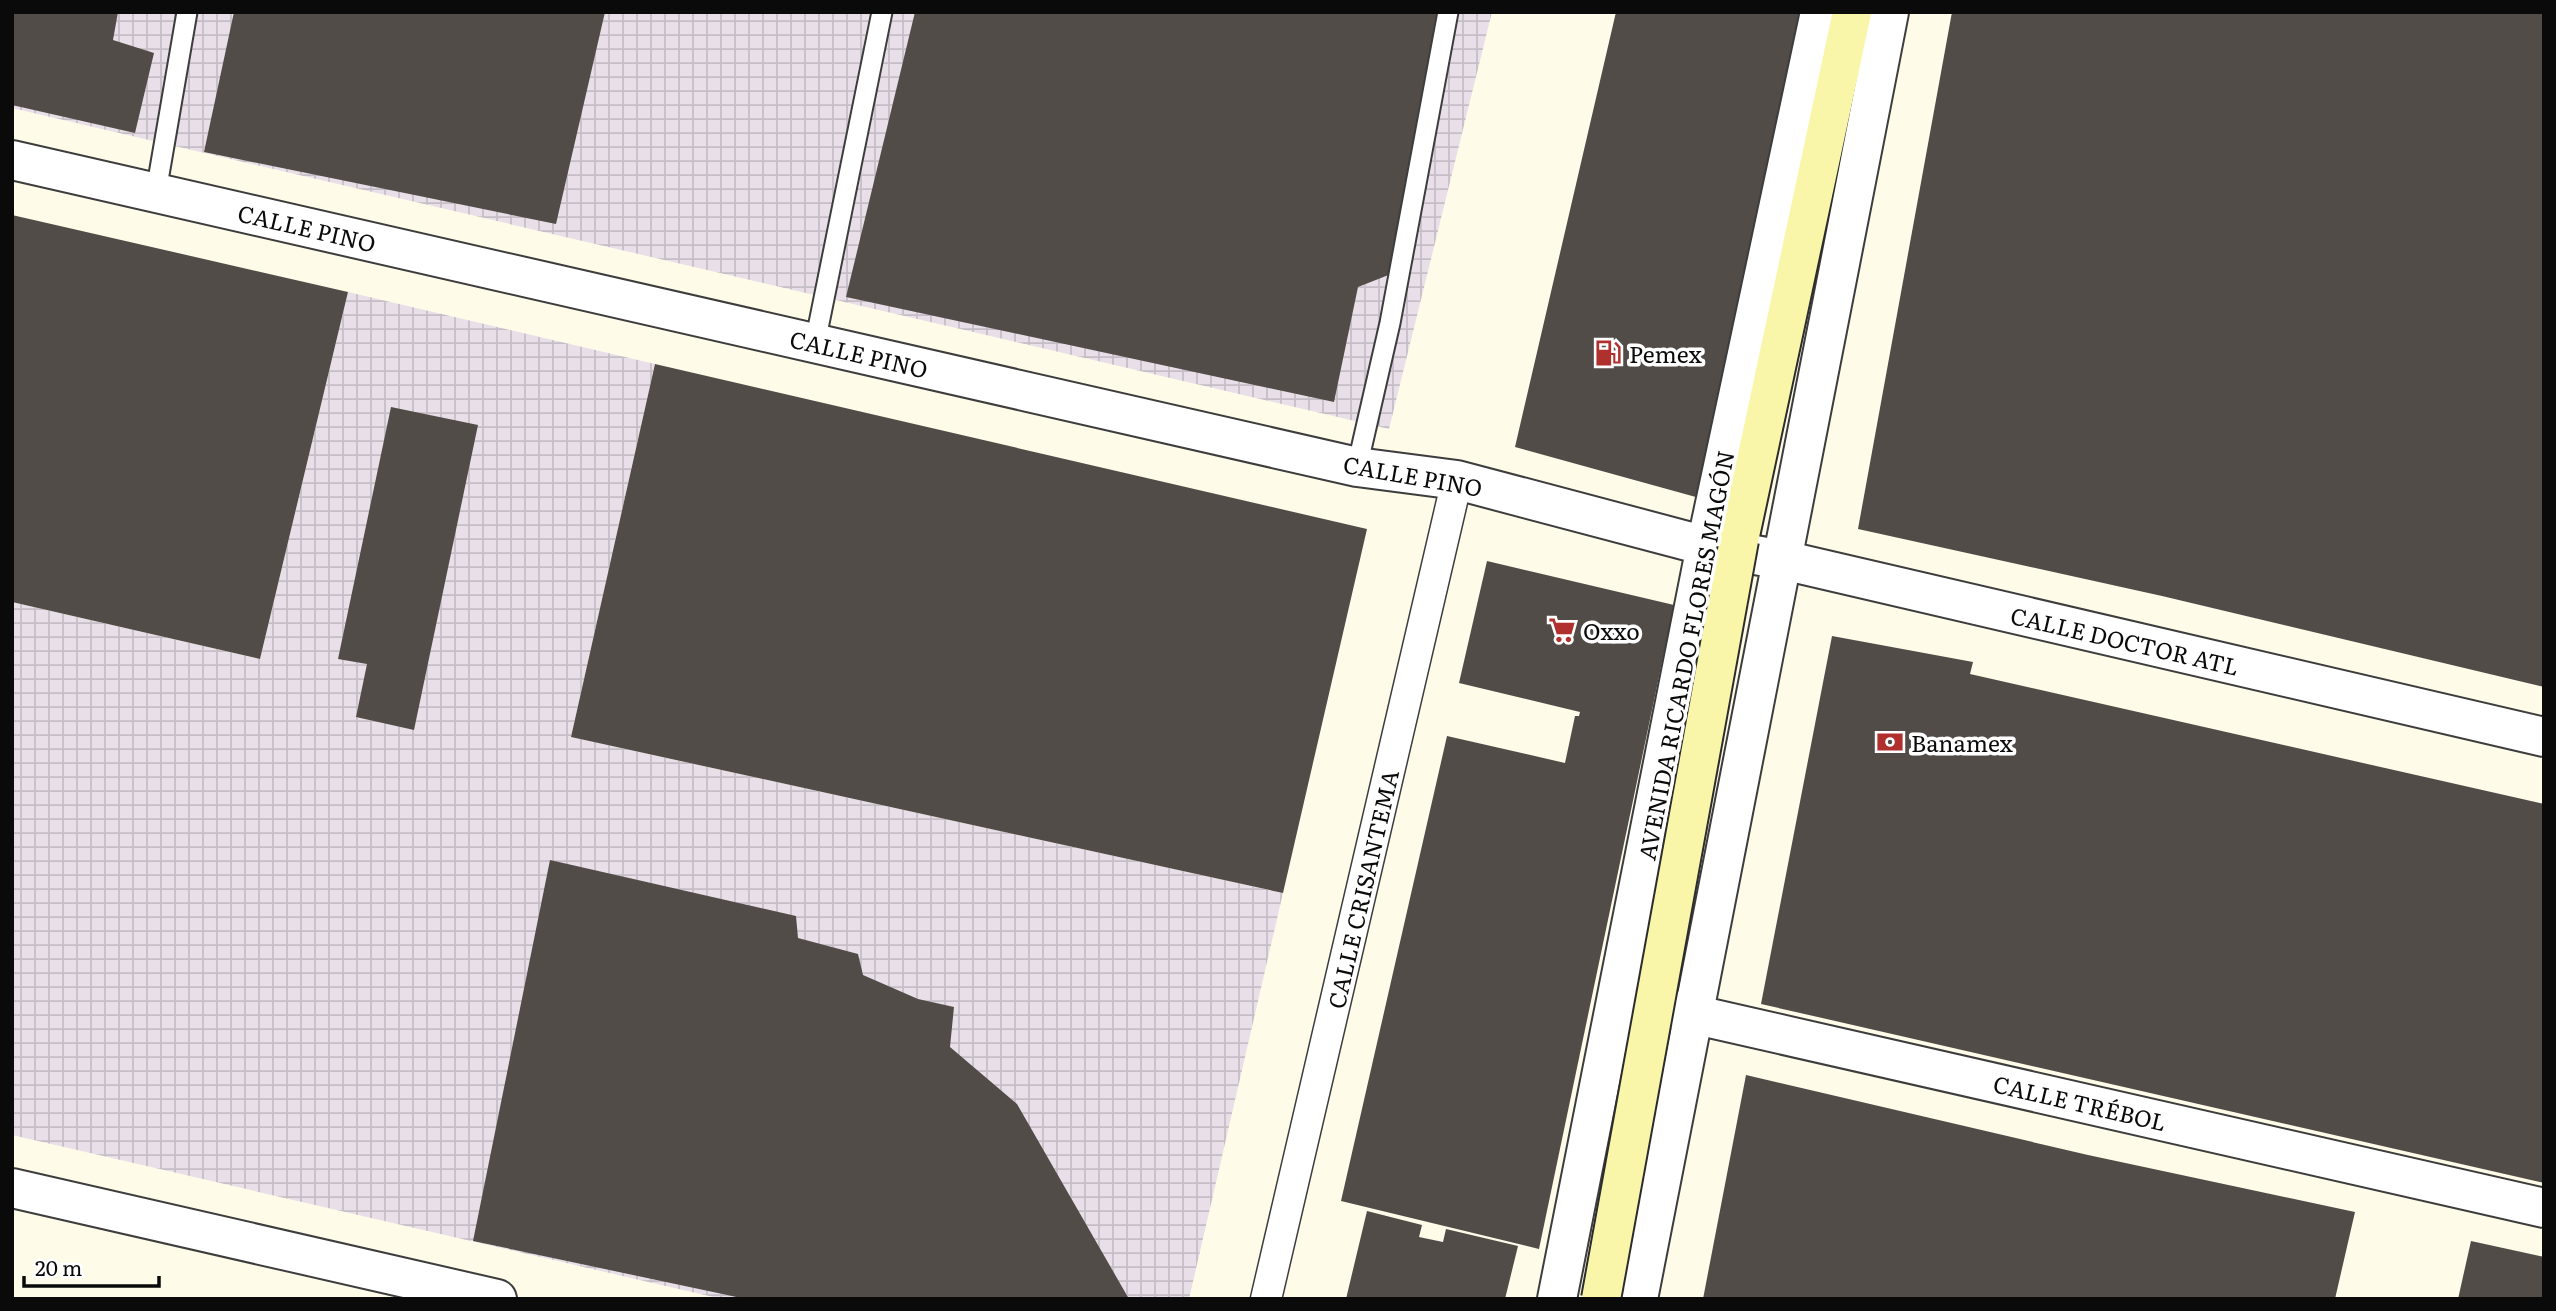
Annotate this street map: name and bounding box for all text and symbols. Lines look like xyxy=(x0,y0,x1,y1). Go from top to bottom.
street label: CALLE PINO xyxy=(235,195,379,259)
street label: CALLE PINO xyxy=(787,321,931,385)
place label: Pemex xyxy=(1629,336,1702,370)
fuel station icon: Pemex xyxy=(1593,338,1623,368)
street label: CALLE PINO xyxy=(1341,446,1485,504)
street label: AVENIDA RICARDO FLORES MAGÓN xyxy=(1629,447,1741,863)
street label: CALLE DOCTOR ATL xyxy=(2007,597,2243,683)
place label: Oxxo xyxy=(1583,613,1640,647)
supermarket icon: Oxxo xyxy=(1547,615,1577,645)
place label: Banamex xyxy=(1911,725,2013,759)
bank icon: Banamex xyxy=(1875,727,1905,757)
street label: CALLE CRISANTEMA xyxy=(1318,766,1406,1012)
street label: CALLE TRÉBOL xyxy=(1990,1066,2170,1138)
scale bar xyxy=(24,1244,159,1288)
text: 20 m xyxy=(35,1251,82,1282)

